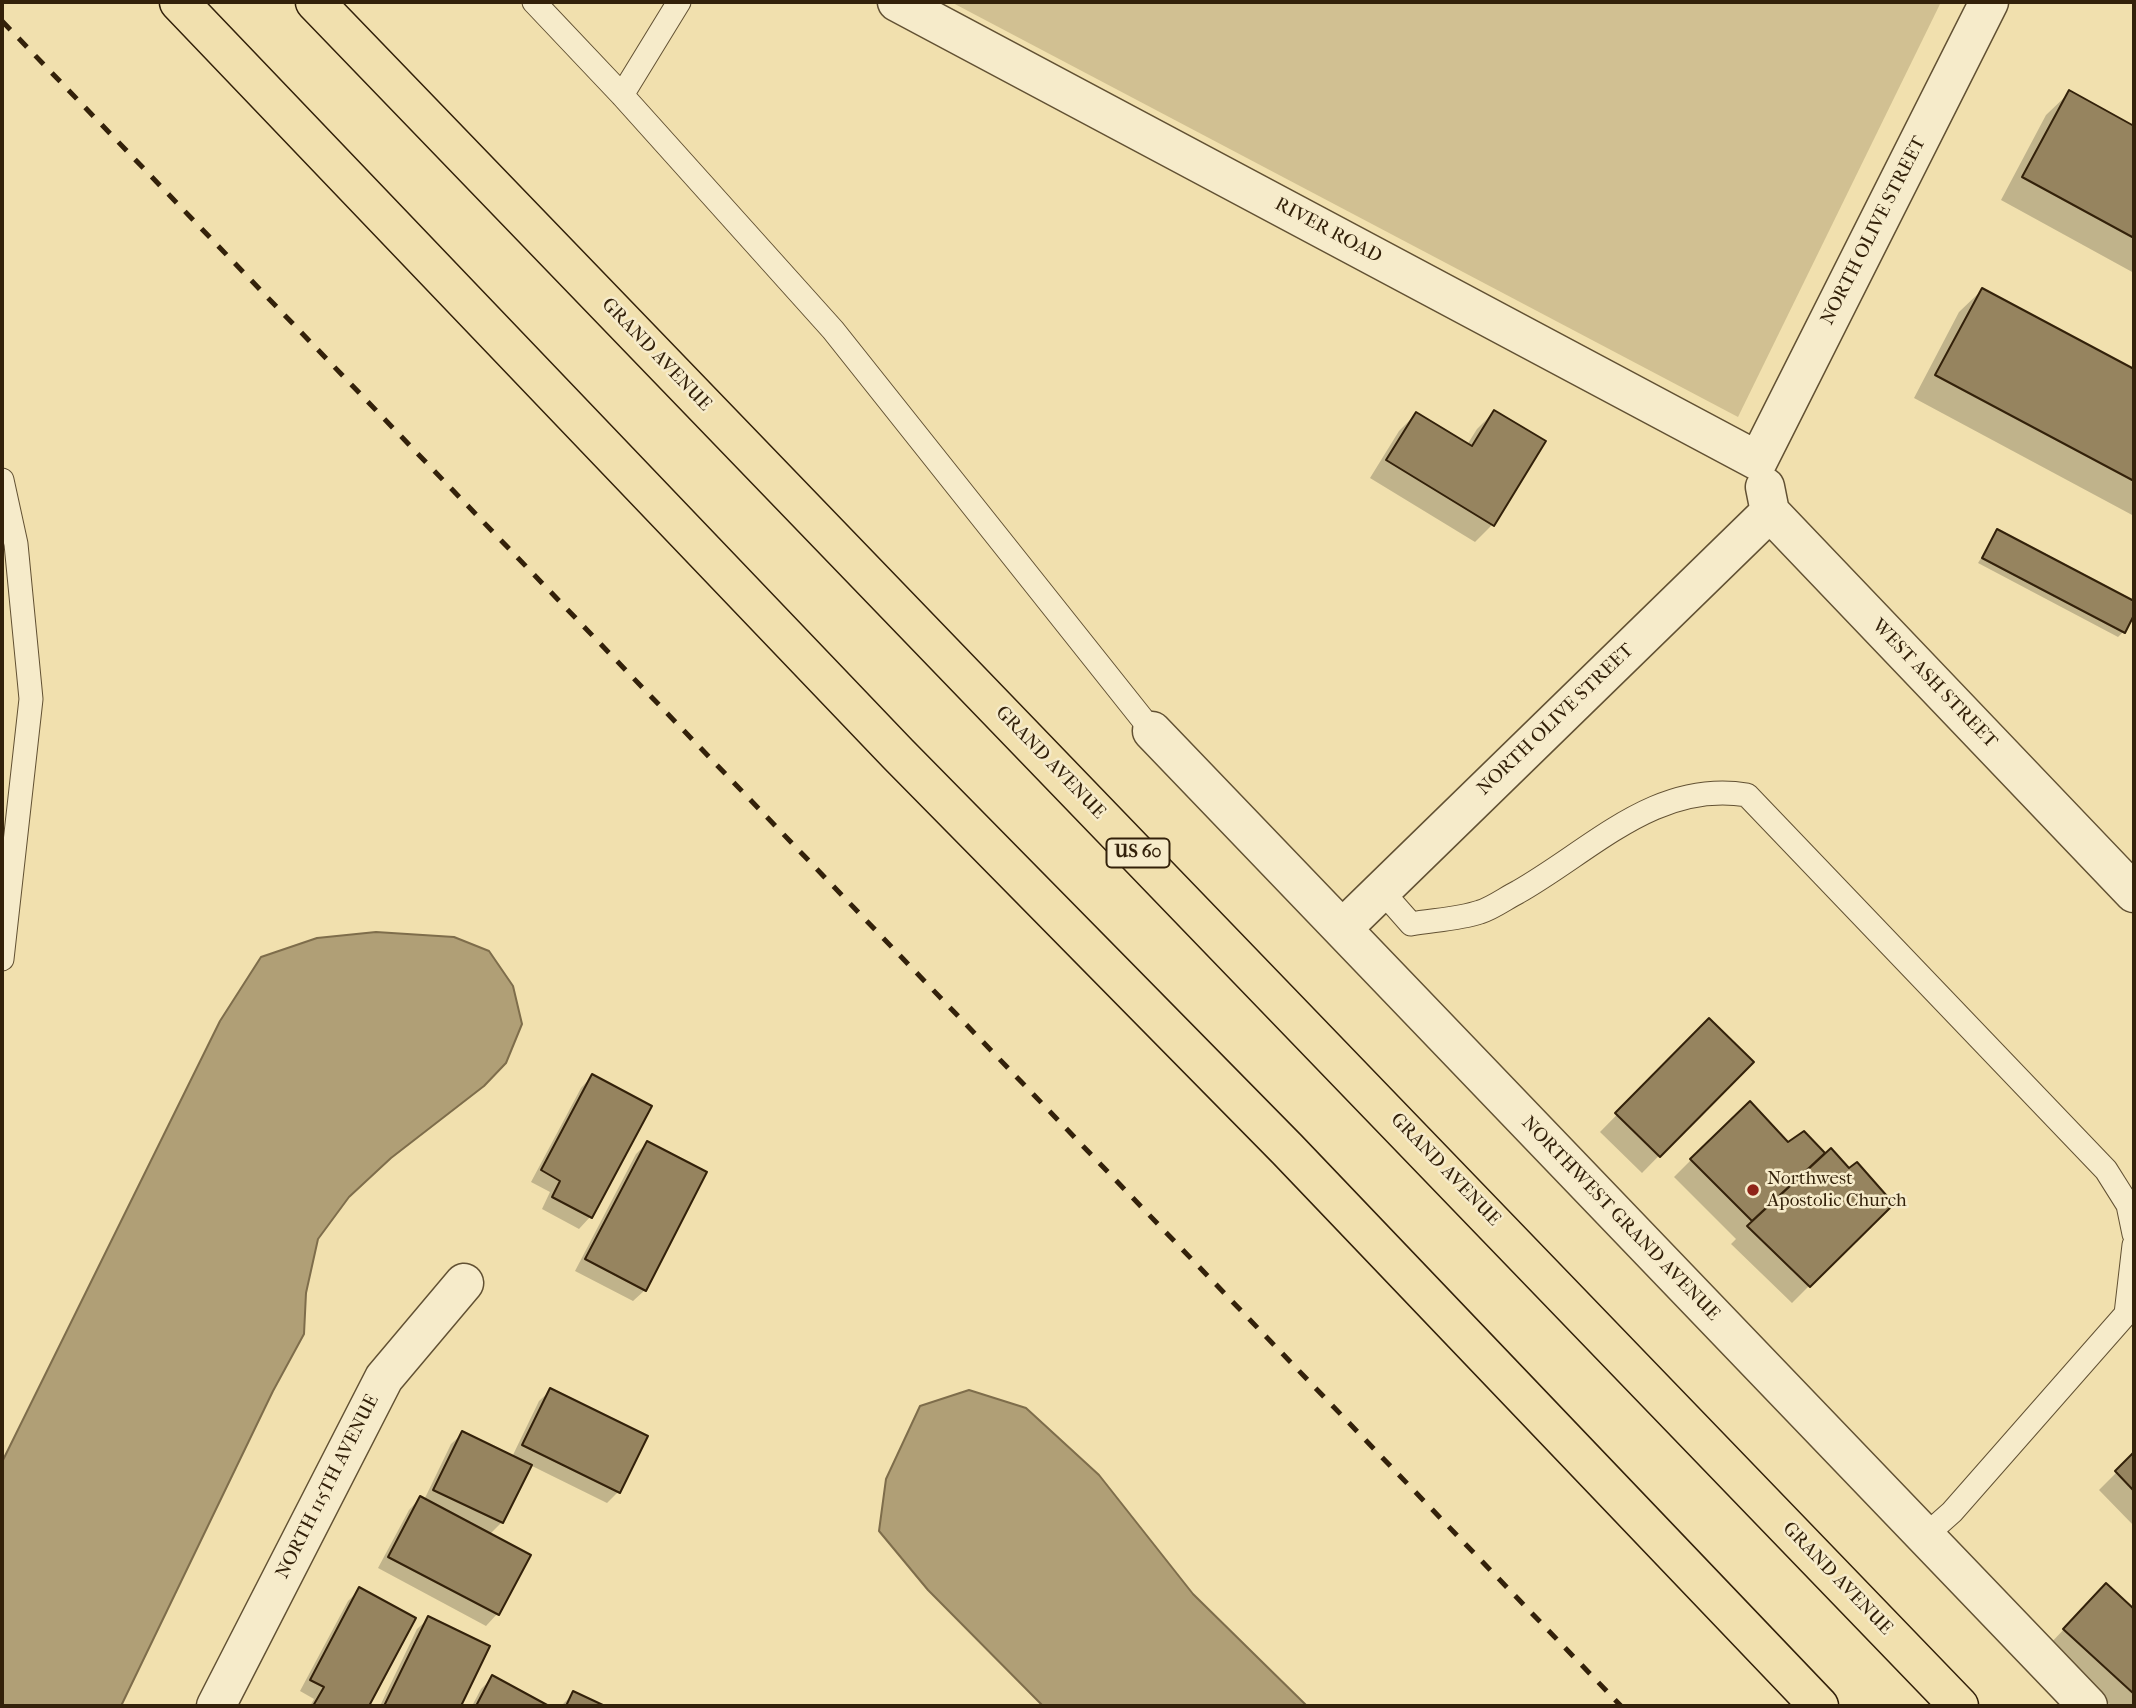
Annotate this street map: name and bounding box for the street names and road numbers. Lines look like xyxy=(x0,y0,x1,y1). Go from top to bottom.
street label: NORTH OLIVE STREET xyxy=(1817,133,1931,329)
street label: RIVER ROAD xyxy=(1271,193,1385,269)
street label: GRAND AVENUE xyxy=(596,294,716,416)
street label: WEST ASH STREET xyxy=(1867,615,2001,753)
street label: NORTH OLIVE STREET xyxy=(1473,639,1639,801)
street label: GRAND AVENUE xyxy=(990,702,1110,824)
road number: US 60 xyxy=(1106,838,1170,868)
street label: GRAND AVENUE xyxy=(1385,1109,1505,1231)
street label: NORTHWEST GRAND AVENUE xyxy=(1516,1112,1724,1326)
street label: NORTH 115TH AVENUE xyxy=(272,1391,384,1583)
street label: GRAND AVENUE xyxy=(1777,1518,1897,1640)

